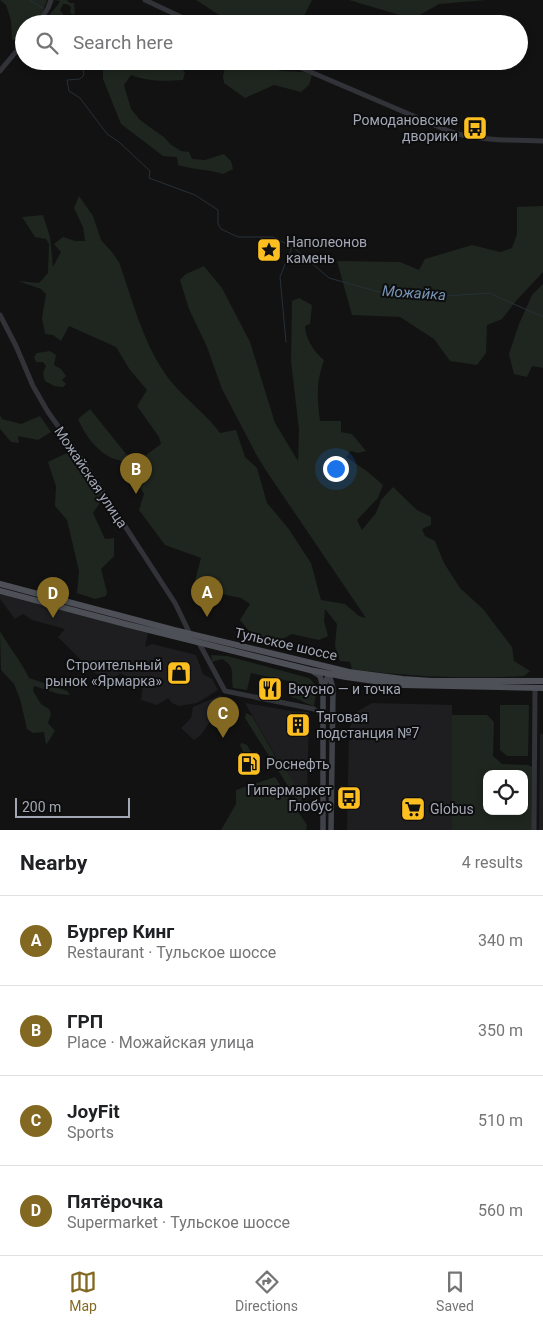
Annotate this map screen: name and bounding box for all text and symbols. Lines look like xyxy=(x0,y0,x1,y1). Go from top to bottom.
search box xyxy=(15,15,528,70)
icon: search xyxy=(33,29,61,57)
text: Search here xyxy=(73,31,173,54)
place label: Ромодановские дворики xyxy=(353,112,458,144)
bus stop icon: Ромодановские дворики xyxy=(462,115,488,141)
place label: Наполеонов камень xyxy=(286,234,367,266)
place icon: Наполеонов камень xyxy=(256,237,282,263)
water label: Можайка xyxy=(381,282,447,304)
street label: Можайская улица xyxy=(51,423,131,531)
pin: B xyxy=(120,453,152,494)
your location xyxy=(323,456,349,482)
pin: A xyxy=(191,576,223,617)
pin: D xyxy=(37,577,69,618)
street label: Тульское шоссе xyxy=(233,624,339,664)
place label: Строительный рынок «Ярмарка» xyxy=(45,657,162,689)
shop icon: Строительный рынок «Ярмарка» xyxy=(166,660,192,686)
restaurant icon: Вкусно — и точка xyxy=(257,676,283,702)
place label: Вкусно — и точка xyxy=(288,681,401,697)
pin: C xyxy=(207,697,239,738)
place label: Тяговая подстанция №7 xyxy=(316,709,420,741)
building icon: Тяговая подстанция №7 xyxy=(285,712,311,738)
fuel station icon: Роснефть xyxy=(236,751,262,777)
place label: Роснефть xyxy=(266,756,330,772)
map controls xyxy=(483,770,528,815)
button: locate xyxy=(483,770,528,815)
place label: Гипермаркет Глобус xyxy=(247,782,332,814)
bus stop icon: Гипермаркет Глобус xyxy=(336,785,362,811)
scale bar xyxy=(15,795,130,818)
supermarket icon: Globus xyxy=(400,796,426,822)
text: 200 m xyxy=(22,799,61,815)
place label: Globus xyxy=(430,801,474,817)
text: Nearby xyxy=(20,851,87,875)
text: 4 results xyxy=(462,853,523,872)
text: Бургер Кинг xyxy=(67,920,174,943)
text: A xyxy=(31,931,41,950)
text: 340 m xyxy=(478,931,523,950)
text: Restaurant · Тульское шоссе xyxy=(67,943,276,962)
text: ГРП xyxy=(67,1010,103,1033)
text: B xyxy=(31,1021,41,1040)
text: 350 m xyxy=(478,1021,523,1040)
text: Place · Можайская улица xyxy=(67,1033,254,1052)
text: JoyFit xyxy=(67,1100,120,1123)
text: C xyxy=(31,1111,41,1130)
text: 510 m xyxy=(478,1111,523,1130)
text: Sports xyxy=(67,1123,114,1142)
text: Пятёрочка xyxy=(67,1190,163,1213)
text: D xyxy=(31,1201,41,1220)
text: 560 m xyxy=(478,1201,523,1220)
text: Supermarket · Тульское шоссе xyxy=(67,1213,290,1232)
tab: Map xyxy=(69,1268,97,1314)
tab: Directions xyxy=(235,1268,298,1314)
tab: Saved xyxy=(436,1268,474,1314)

